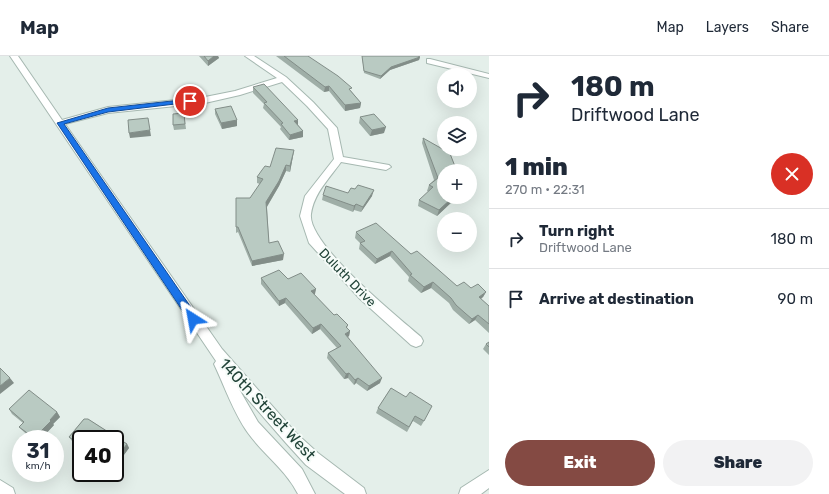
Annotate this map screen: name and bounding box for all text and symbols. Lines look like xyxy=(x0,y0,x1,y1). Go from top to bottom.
text: Map xyxy=(20,16,59,39)
text: Map xyxy=(657,19,684,36)
text: Layers xyxy=(706,19,749,36)
text: Share xyxy=(771,19,809,36)
map controls xyxy=(437,68,477,252)
button: sound xyxy=(437,68,477,108)
text: 180 m xyxy=(571,70,655,103)
icon: right xyxy=(505,72,557,124)
pin xyxy=(173,84,207,118)
icon: arrive xyxy=(179,90,201,112)
text: Driftwood Lane xyxy=(571,104,700,126)
button: layers xyxy=(437,116,477,156)
text: 1 min xyxy=(505,153,568,181)
button: close xyxy=(771,153,813,195)
button: + xyxy=(437,164,477,204)
text: 270 m · 22:31 xyxy=(505,182,585,197)
button: − xyxy=(437,212,477,252)
text: Turn right xyxy=(539,222,614,240)
icon: right xyxy=(505,228,527,250)
text: 180 m xyxy=(771,230,813,248)
text: Driftwood Lane xyxy=(539,240,632,255)
street label: Duluth Drive xyxy=(316,245,379,310)
icon: arrive xyxy=(505,288,527,310)
text: Arrive at destination xyxy=(539,290,694,308)
text: 90 m xyxy=(778,290,813,308)
position arrow xyxy=(172,298,214,340)
street label: 140th Street West xyxy=(215,354,320,464)
speed limit sign: 40 xyxy=(72,430,124,482)
text: 31 xyxy=(27,439,49,463)
button: Exit xyxy=(505,440,655,486)
button: Share xyxy=(663,440,813,486)
text: km/h xyxy=(26,460,50,472)

